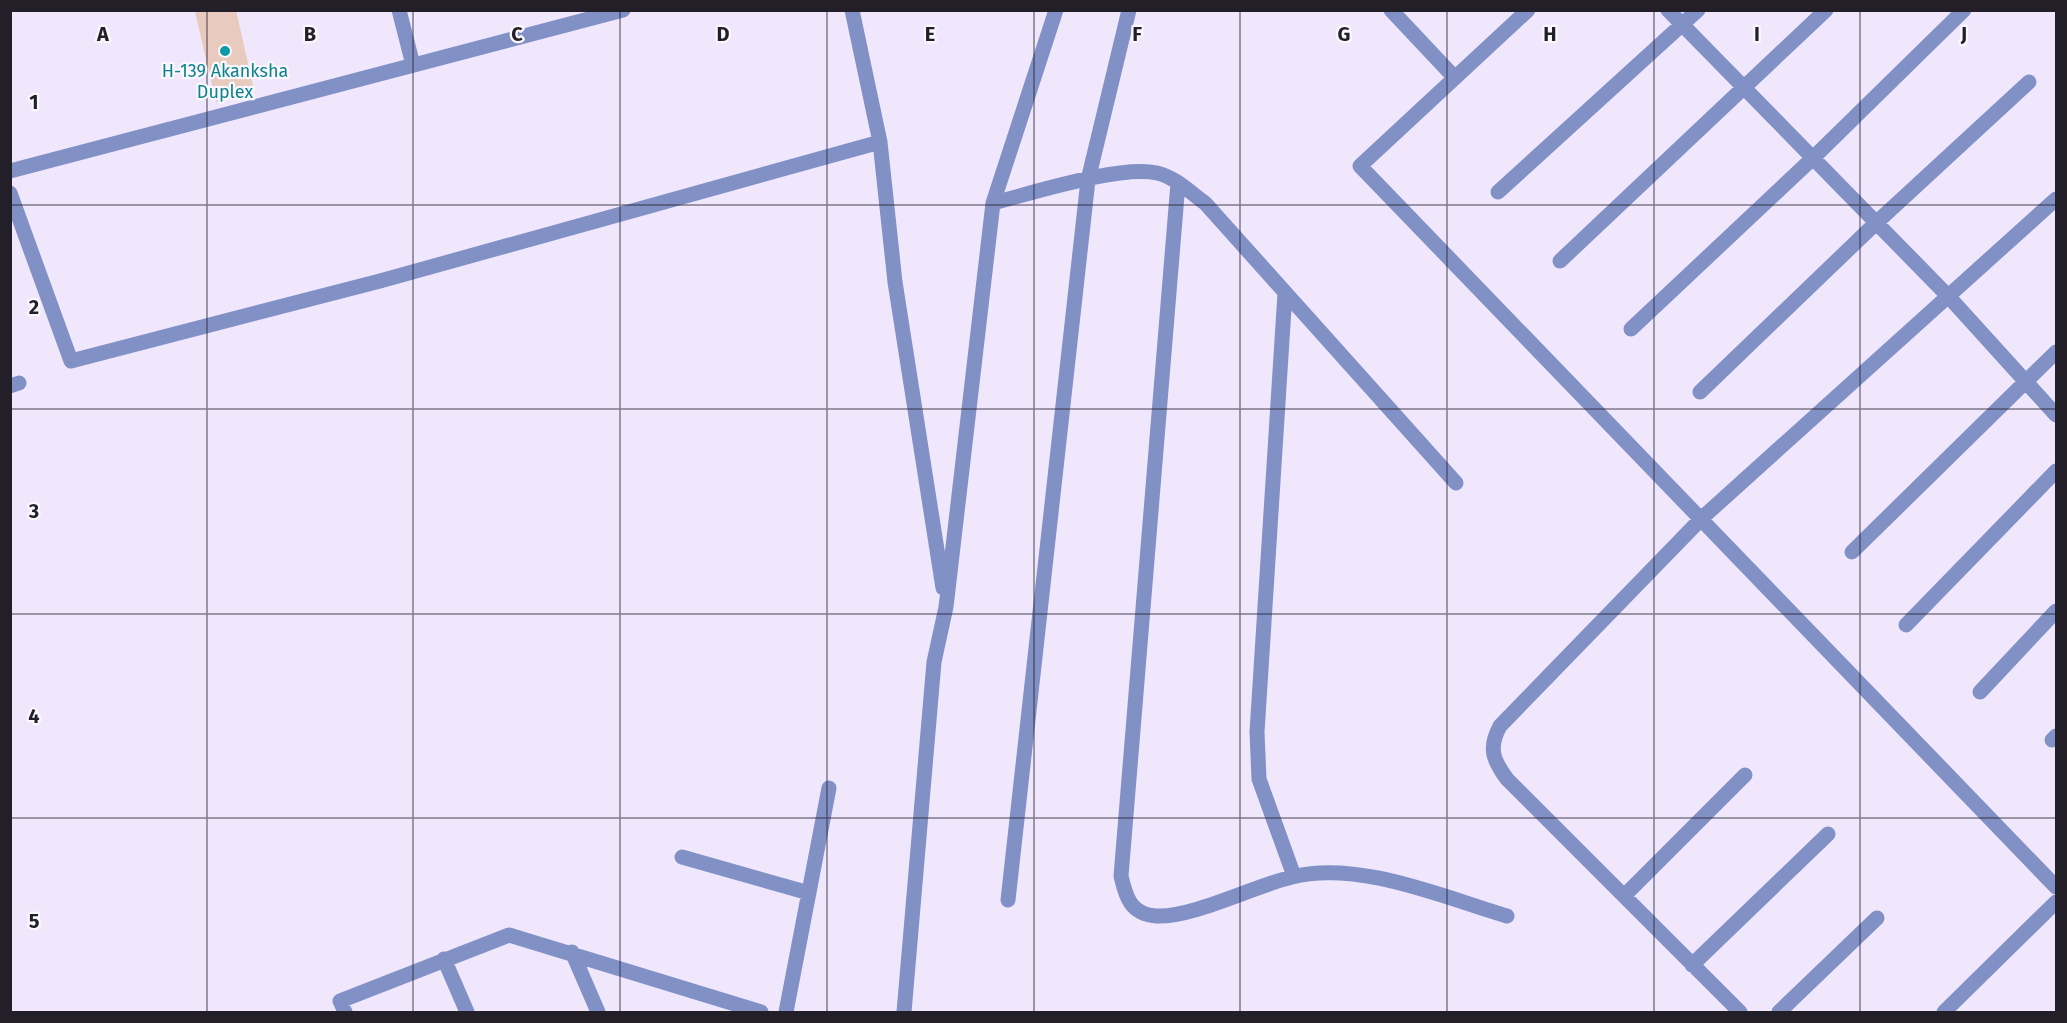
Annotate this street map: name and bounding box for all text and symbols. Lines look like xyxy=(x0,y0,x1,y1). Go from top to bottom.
text: A xyxy=(96,22,110,46)
text: B xyxy=(304,22,316,46)
text: C xyxy=(511,22,523,46)
text: D xyxy=(716,22,730,46)
text: E xyxy=(925,22,935,46)
text: F xyxy=(1132,22,1142,46)
text: G xyxy=(1338,22,1350,46)
text: H xyxy=(1543,22,1557,46)
text: I xyxy=(1754,22,1760,46)
text: J xyxy=(1960,22,1967,46)
marker: H-139 Akanksha Duplex xyxy=(218,44,232,58)
place label: H-139 Akanksha Duplex xyxy=(162,60,288,103)
text: 1 xyxy=(29,90,39,114)
text: 2 xyxy=(29,295,39,319)
text: 3 xyxy=(28,499,39,523)
text: 4 xyxy=(28,704,40,728)
text: 5 xyxy=(29,909,40,933)

